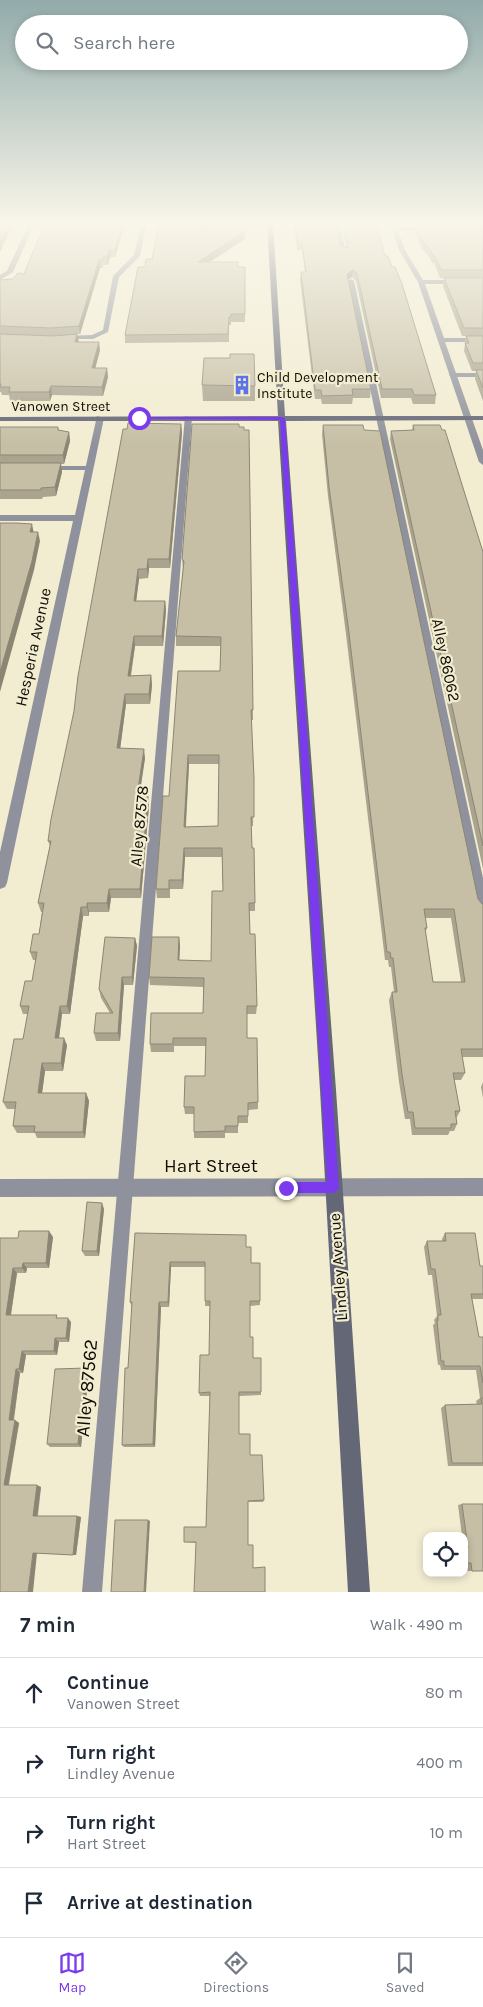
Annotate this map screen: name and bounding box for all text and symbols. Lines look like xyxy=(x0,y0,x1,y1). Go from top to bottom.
search box xyxy=(15,15,468,70)
icon: search xyxy=(33,29,61,57)
text: Search here xyxy=(73,32,175,54)
place label: Child Development Institute xyxy=(257,369,378,402)
building icon: Child Development Institute xyxy=(231,374,253,396)
street label: Vanowen Street xyxy=(12,398,110,415)
route start xyxy=(128,407,151,430)
street label: Hesperia Avenue xyxy=(11,586,55,708)
street label: Alley 86062 xyxy=(428,617,464,703)
street label: Alley 87578 xyxy=(126,785,152,867)
street label: Hart Street xyxy=(164,1155,258,1177)
route end xyxy=(275,1177,298,1200)
street label: Lindley Avenue xyxy=(325,1212,351,1322)
street label: Alley 87562 xyxy=(72,1338,102,1438)
map controls xyxy=(423,1532,468,1577)
button: locate xyxy=(423,1532,468,1577)
text: 7 min xyxy=(20,1613,76,1637)
text: Walk · 490 m xyxy=(370,1615,463,1634)
text: Continue xyxy=(67,1672,149,1694)
icon: ahead xyxy=(20,1679,48,1707)
text: 80 m xyxy=(425,1683,463,1702)
text: Vanowen Street xyxy=(67,1694,180,1713)
text: Turn right xyxy=(67,1742,156,1764)
icon: right xyxy=(20,1749,48,1777)
text: 400 m xyxy=(416,1753,463,1772)
text: Lindley Avenue xyxy=(67,1764,175,1783)
text: Turn right xyxy=(67,1812,156,1834)
icon: right xyxy=(20,1819,48,1847)
text: 10 m xyxy=(429,1823,463,1842)
text: Hart Street xyxy=(67,1834,146,1853)
icon: arrive xyxy=(20,1889,48,1917)
text: Arrive at destination xyxy=(67,1892,253,1914)
tab: Map xyxy=(58,1949,86,1996)
tab: Directions xyxy=(203,1949,269,1996)
tab: Saved xyxy=(386,1949,425,1996)

